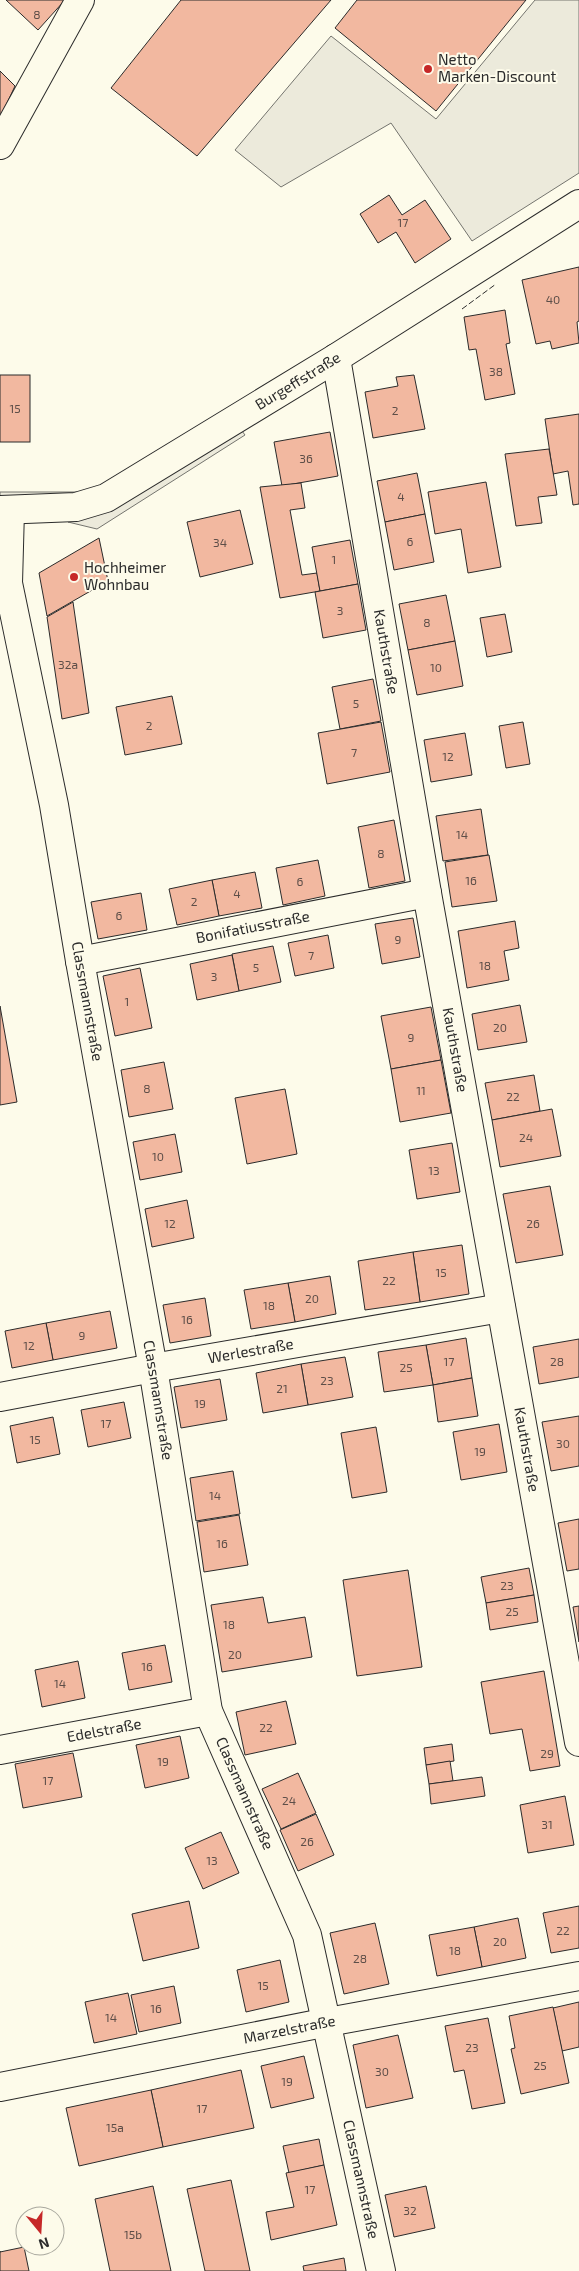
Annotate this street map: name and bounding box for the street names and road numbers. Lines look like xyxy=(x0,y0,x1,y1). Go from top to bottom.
street label: Burgeffstraße xyxy=(251,348,343,413)
street label: Kauthstraße xyxy=(371,608,403,695)
street label: Bonifatiusstraße xyxy=(194,906,311,946)
street label: Classmannstraße xyxy=(69,940,108,1063)
street label: Kauthstraße xyxy=(440,1006,472,1094)
street label: Werlestraße xyxy=(207,1334,295,1366)
street label: Classmannstraße xyxy=(140,1339,178,1461)
street label: Kauthstraße xyxy=(511,1405,544,1493)
street label: Edelstraße xyxy=(65,1714,143,1745)
street label: Classmannstraße xyxy=(213,1734,278,1852)
street label: Marzelstraße xyxy=(242,2011,337,2047)
street label: Classmannstraße xyxy=(340,2118,384,2240)

